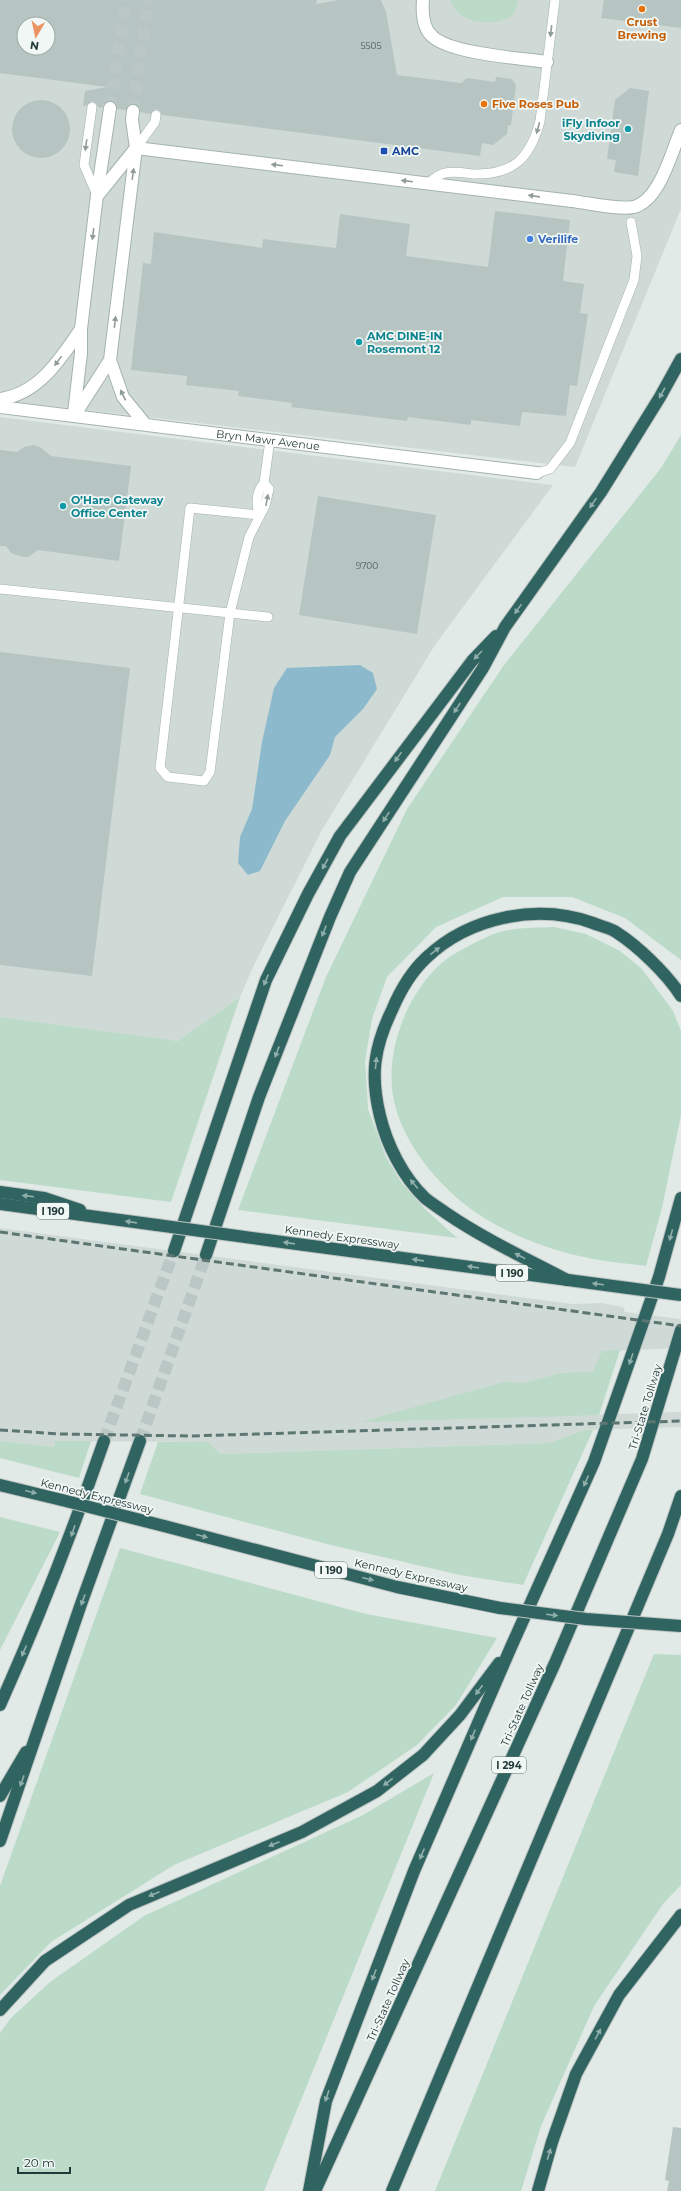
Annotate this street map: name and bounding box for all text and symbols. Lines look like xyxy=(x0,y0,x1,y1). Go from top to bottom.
marker: Crust Brewing xyxy=(637,4,647,14)
place label: Crust Brewing xyxy=(618,15,666,42)
north arrow xyxy=(16,16,56,56)
one-way arrow xyxy=(548,25,554,37)
text: N xyxy=(29,38,40,53)
house number: 5505 xyxy=(360,40,382,51)
place label: Five Roses Pub xyxy=(492,97,579,111)
marker: Five Roses Pub xyxy=(479,99,489,109)
place label: iFly Infoor Skydiving xyxy=(562,116,620,143)
one-way arrow xyxy=(535,122,541,134)
marker: iFly Infoor Skydiving xyxy=(623,124,633,134)
one-way arrow xyxy=(83,139,89,151)
place label: AMC xyxy=(391,144,419,158)
marker: AMC xyxy=(379,146,389,156)
one-way arrow xyxy=(271,162,283,168)
one-way arrow xyxy=(130,168,136,180)
one-way arrow xyxy=(400,178,413,184)
one-way arrow xyxy=(527,193,540,199)
one-way arrow xyxy=(89,228,96,240)
place label: Verilife xyxy=(537,232,578,246)
marker: Verilife xyxy=(525,234,535,244)
one-way arrow xyxy=(112,315,118,328)
place label: AMC DINE-IN Rosemont 12 xyxy=(366,329,443,356)
marker: AMC DINE-IN Rosemont 12 xyxy=(354,337,364,347)
one-way arrow xyxy=(55,356,63,366)
one-way arrow xyxy=(659,388,666,399)
one-way arrow xyxy=(120,389,126,400)
street label: Bryn Mawr Avenue xyxy=(215,427,321,453)
place label: O’Hare Gateway Office Center xyxy=(71,493,164,520)
one-way arrow xyxy=(264,493,270,506)
one-way arrow xyxy=(589,498,597,508)
marker: O’Hare Gateway Office Center xyxy=(58,501,68,511)
house number: 9700 xyxy=(356,560,378,571)
one-way arrow xyxy=(514,604,522,615)
one-way arrow xyxy=(473,650,483,660)
one-way arrow xyxy=(453,703,461,713)
one-way arrow xyxy=(395,752,403,762)
one-way arrow xyxy=(382,812,390,822)
one-way arrow xyxy=(321,858,328,870)
one-way arrow xyxy=(321,925,327,936)
one-way arrow xyxy=(429,947,440,955)
one-way arrow xyxy=(263,975,269,987)
one-way arrow xyxy=(273,1046,279,1058)
one-way arrow xyxy=(372,1057,379,1069)
one-way arrow xyxy=(409,1178,418,1189)
one-way arrow xyxy=(22,1192,34,1199)
road number: I 190 xyxy=(37,1203,69,1219)
one-way arrow xyxy=(125,1219,137,1225)
street label: Kennedy Expressway xyxy=(284,1222,400,1252)
one-way arrow xyxy=(668,1229,674,1241)
one-way arrow xyxy=(283,1240,295,1246)
one-way arrow xyxy=(515,1252,526,1259)
one-way arrow xyxy=(412,1257,424,1263)
one-way arrow xyxy=(467,1264,479,1270)
road number: I 190 xyxy=(496,1265,528,1281)
one-way arrow xyxy=(592,1281,604,1287)
one-way arrow xyxy=(627,1353,633,1365)
street label: Tri-State Tollway xyxy=(625,1362,665,1452)
one-way arrow xyxy=(124,1473,130,1485)
street label: Kennedy Expressway xyxy=(39,1475,155,1517)
one-way arrow xyxy=(583,1475,589,1486)
one-way arrow xyxy=(25,1490,37,1496)
one-way arrow xyxy=(70,1525,76,1537)
one-way arrow xyxy=(196,1533,208,1539)
street label: Kennedy Expressway xyxy=(353,1555,469,1595)
road number: I 190 xyxy=(315,1562,347,1578)
one-way arrow xyxy=(362,1577,374,1583)
one-way arrow xyxy=(79,1595,85,1607)
one-way arrow xyxy=(546,1612,558,1618)
one-way arrow xyxy=(21,1645,27,1657)
street label: Tri-State Tollway xyxy=(498,1661,546,1748)
one-way arrow xyxy=(474,1684,483,1695)
one-way arrow xyxy=(470,1729,476,1740)
road number: I 294 xyxy=(492,1757,526,1773)
one-way arrow xyxy=(18,1775,24,1787)
one-way arrow xyxy=(383,1778,394,1786)
one-way arrow xyxy=(268,1841,280,1847)
one-way arrow xyxy=(418,1848,425,1860)
one-way arrow xyxy=(148,1892,160,1898)
street label: Tri-State Tollway xyxy=(364,1956,412,2043)
one-way arrow xyxy=(371,1970,377,1982)
one-way arrow xyxy=(595,2028,601,2040)
one-way arrow xyxy=(324,2091,330,2103)
one-way arrow xyxy=(546,2147,552,2159)
scale bar xyxy=(18,2149,70,2175)
text: 20 m xyxy=(24,2155,55,2170)

